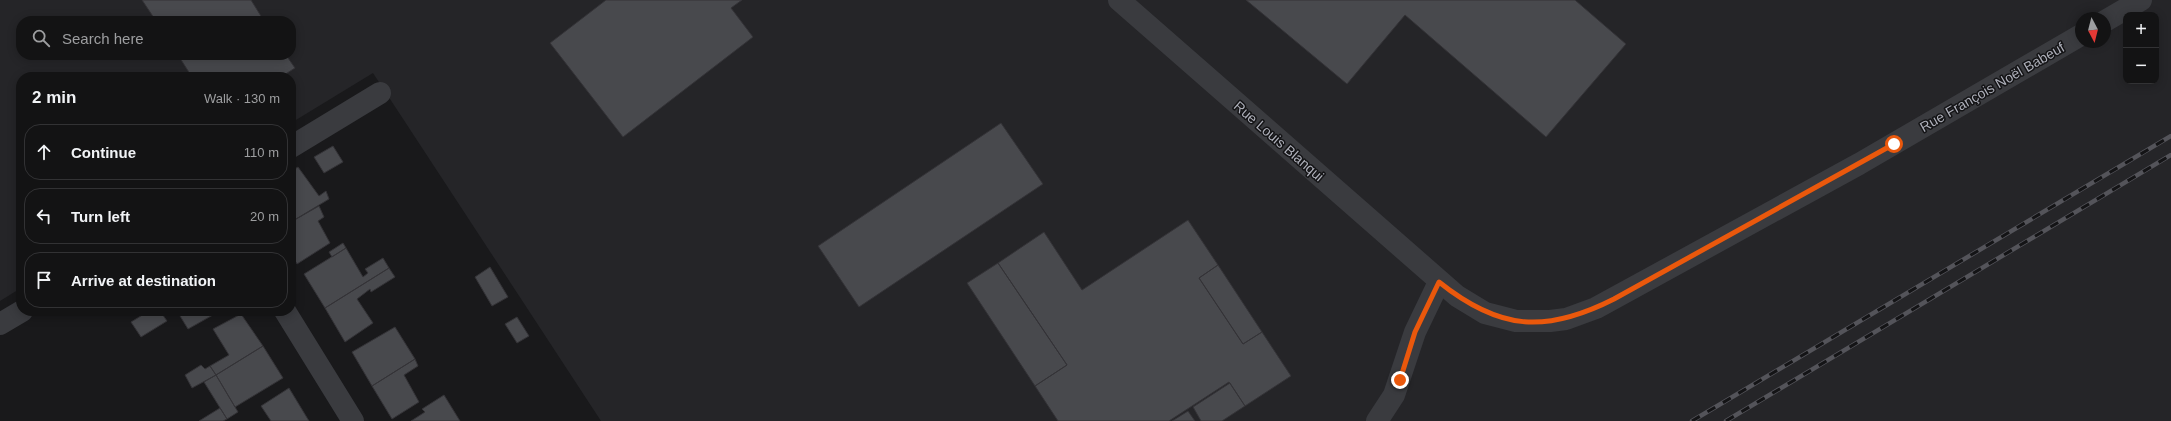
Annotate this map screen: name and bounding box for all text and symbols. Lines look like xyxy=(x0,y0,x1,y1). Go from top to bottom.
north arrow xyxy=(2075,12,2111,48)
map controls xyxy=(2123,12,2159,84)
button: + xyxy=(2123,12,2159,48)
search box xyxy=(16,16,296,60)
icon: search xyxy=(30,27,52,49)
text: Search here xyxy=(62,30,144,47)
street label: Rue François Noël Babeuf xyxy=(1917,39,2067,135)
button: − xyxy=(2123,48,2159,84)
text: 2 min xyxy=(32,88,76,107)
text: Walk · 130 m xyxy=(204,91,280,106)
street label: Rue Louis Blanqui xyxy=(1231,98,1327,184)
route start xyxy=(1885,135,1903,153)
icon: ahead xyxy=(33,141,55,163)
text: Continue xyxy=(71,144,136,161)
text: 110 m xyxy=(244,145,279,160)
icon: left xyxy=(33,205,55,227)
text: Turn left xyxy=(71,208,130,225)
text: 20 m xyxy=(250,209,279,224)
icon: arrive xyxy=(33,269,55,291)
text: Arrive at destination xyxy=(71,272,216,289)
route end xyxy=(1391,371,1409,389)

